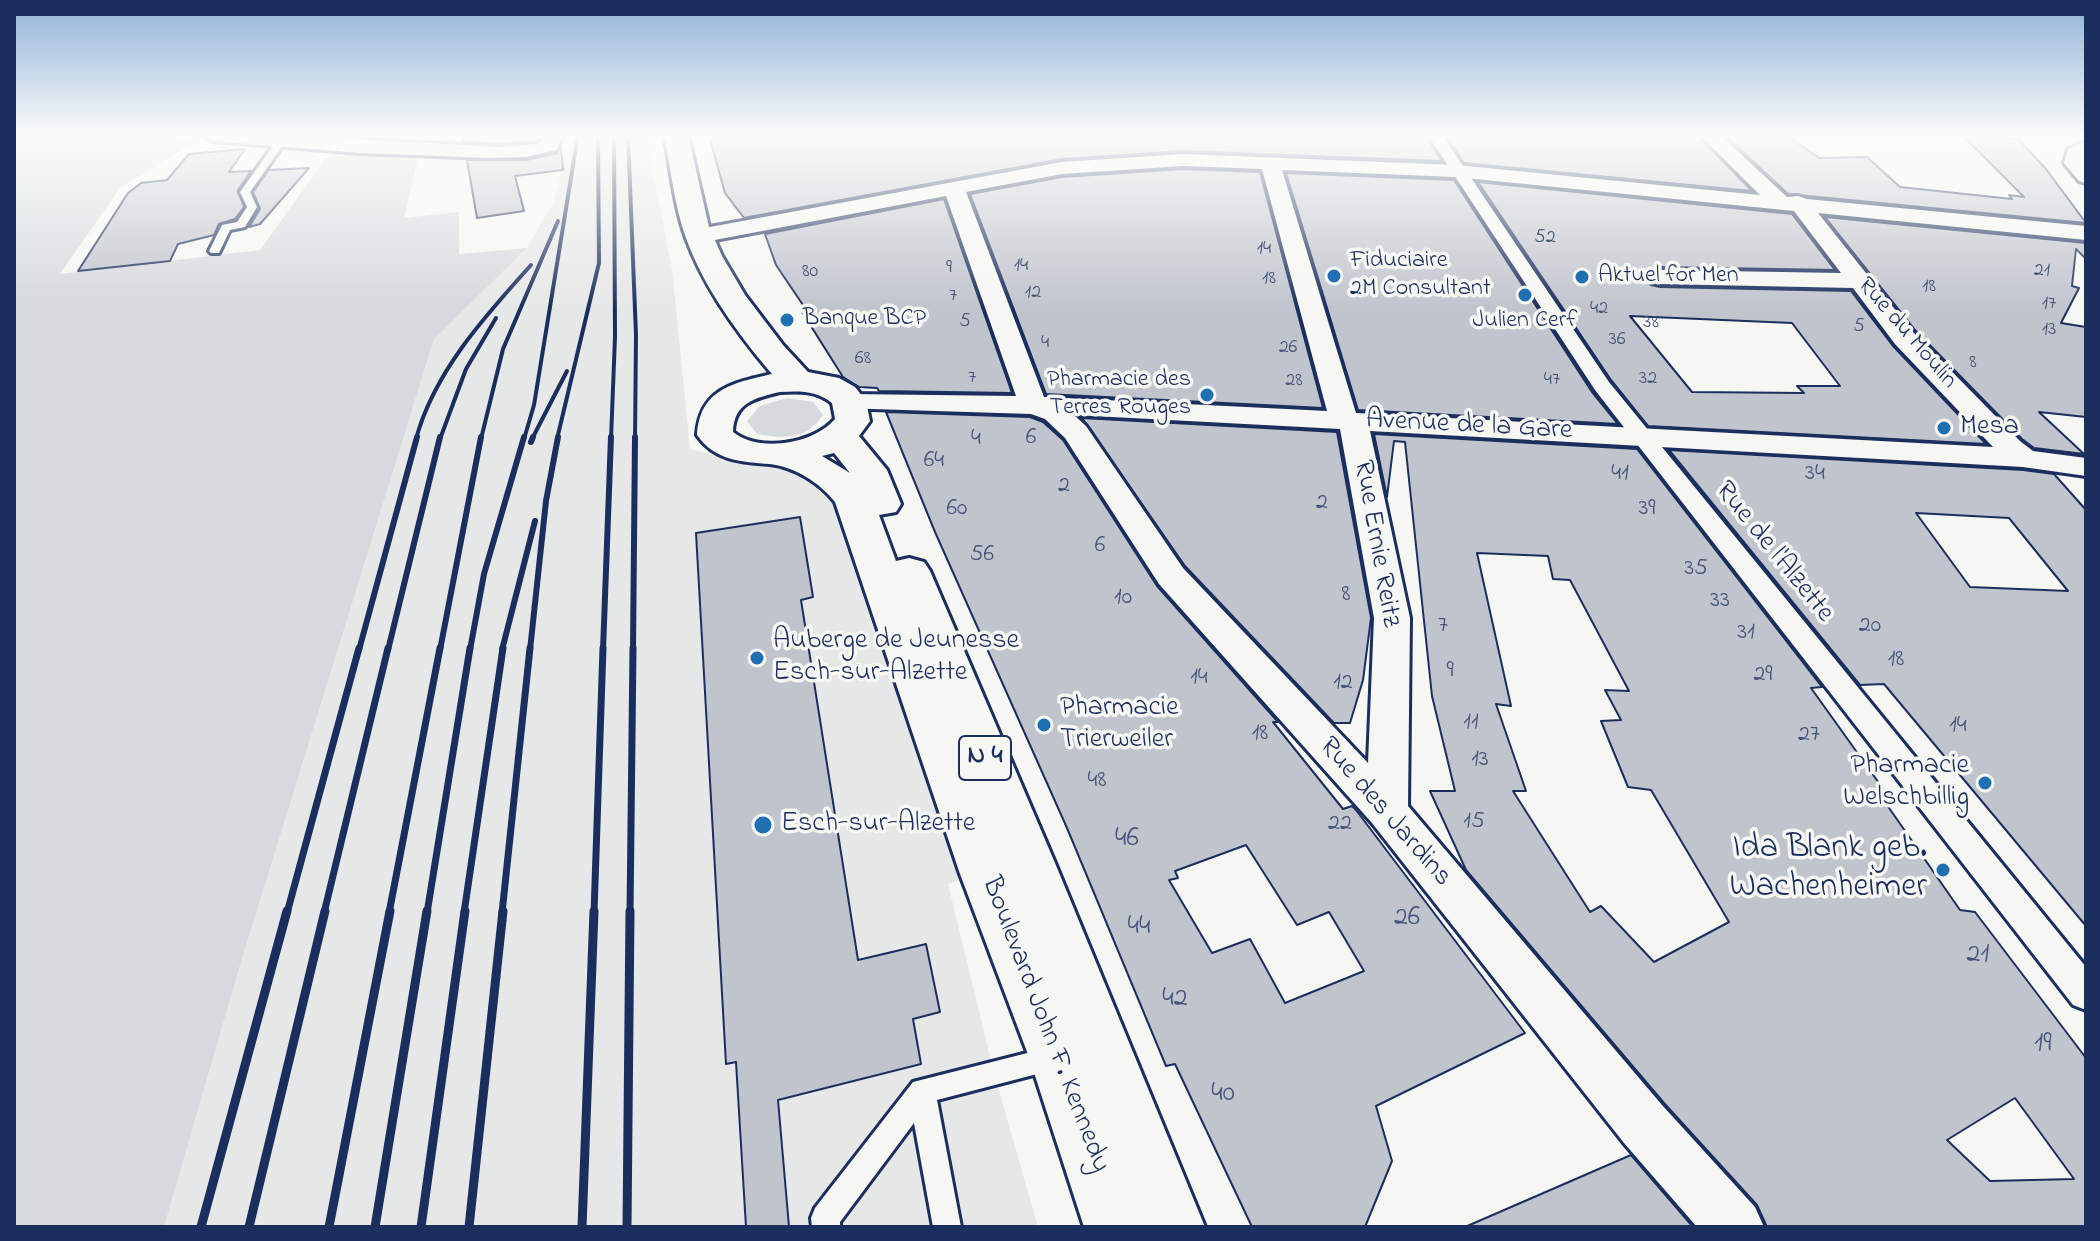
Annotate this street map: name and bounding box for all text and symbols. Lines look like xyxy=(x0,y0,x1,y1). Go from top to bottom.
house number: 52 xyxy=(1534,227,1556,251)
house number: 14 xyxy=(1257,238,1271,262)
place label: Fiduciaire 2M Consultant xyxy=(1350,248,1491,304)
house number: 14 xyxy=(1014,255,1028,279)
house number: 9 xyxy=(946,257,952,281)
house number: 21 xyxy=(2034,260,2050,284)
house number: 80 xyxy=(802,261,818,285)
place label: Aktuel for Men xyxy=(1598,263,1739,291)
marker: Fiduciaire 2M Consultant xyxy=(1325,267,1343,285)
house number: 18 xyxy=(1262,268,1276,292)
marker: Aktuel for Men xyxy=(1573,268,1591,286)
street label: Rue du Moulin xyxy=(1850,273,1962,395)
house number: 18 xyxy=(1922,276,1936,300)
house number: 12 xyxy=(1025,282,1041,306)
house number: 7 xyxy=(949,285,957,309)
marker: Julien Cerf xyxy=(1516,286,1534,304)
house number: 17 xyxy=(2042,293,2056,317)
house number: 42 xyxy=(1590,298,1608,322)
place label: Banque BCP xyxy=(803,306,926,334)
place label: Julien Cerf xyxy=(1473,308,1577,336)
marker: Banque BCP xyxy=(778,311,796,329)
house number: 5 xyxy=(959,311,971,335)
house number: 38 xyxy=(1643,312,1659,336)
house number: 5 xyxy=(1853,316,1865,340)
house number: 13 xyxy=(2042,319,2056,343)
house number: 36 xyxy=(1608,329,1626,353)
house number: 4 xyxy=(1041,332,1049,356)
house number: 26 xyxy=(1279,337,1297,361)
house number: 68 xyxy=(855,348,871,372)
house number: 8 xyxy=(1969,352,1977,376)
house number: 7 xyxy=(968,367,976,391)
place label: Pharmacie des Terres Rouges xyxy=(1047,367,1191,423)
house number: 32 xyxy=(1639,368,1657,392)
house number: 47 xyxy=(1544,369,1560,393)
house number: 28 xyxy=(1285,370,1303,394)
marker: Pharmacie des Terres Rouges xyxy=(1198,386,1216,404)
street label: Avenue de la Gare xyxy=(1365,405,1573,449)
place label: Mesa xyxy=(1960,411,2019,445)
marker: Mesa xyxy=(1935,419,1953,437)
house number: 6 xyxy=(1026,425,1036,453)
house number: 4 xyxy=(971,426,981,454)
house number: 64 xyxy=(924,448,944,476)
street label: Rue Ernie Reitz xyxy=(1344,458,1406,630)
house number: 41 xyxy=(1611,461,1629,489)
house number: 34 xyxy=(1805,461,1825,489)
house number: 2 xyxy=(1058,473,1070,501)
street label: Rue de l'Alzette xyxy=(1706,476,1840,630)
house number: 2 xyxy=(1316,490,1328,518)
house number: 60 xyxy=(947,496,967,524)
house number: 39 xyxy=(1638,496,1656,524)
house number: 6 xyxy=(1095,533,1105,561)
house number: 56 xyxy=(970,542,994,570)
house number: 35 xyxy=(1684,556,1708,584)
house number: 8 xyxy=(1342,582,1350,610)
house number: 10 xyxy=(1114,585,1132,613)
house number: 33 xyxy=(1710,588,1730,616)
house number: 7 xyxy=(1438,613,1448,641)
house number: 20 xyxy=(1859,613,1881,641)
house number: 31 xyxy=(1737,620,1755,648)
place label: Auberge de Jeunesse Esch-sur-Alzette xyxy=(773,625,1019,691)
house number: 18 xyxy=(1888,647,1904,675)
marker: Auberge de Jeunesse Esch-sur-Alzette xyxy=(748,649,766,667)
house number: 9 xyxy=(1446,658,1454,686)
house number: 29 xyxy=(1753,662,1773,690)
house number: 14 xyxy=(1190,665,1208,693)
house number: 12 xyxy=(1333,670,1353,698)
place label: Pharmacie Trierweiler xyxy=(1060,692,1178,758)
house number: 11 xyxy=(1463,710,1479,738)
house number: 14 xyxy=(1949,713,1967,741)
marker: Pharmacie Trierweiler xyxy=(1035,716,1053,734)
house number: 18 xyxy=(1252,721,1268,749)
house number: 27 xyxy=(1798,722,1820,750)
street label: Rue des Jardins xyxy=(1310,731,1458,895)
road number: N 4 xyxy=(959,736,1011,780)
house number: 13 xyxy=(1471,747,1489,775)
place label: Pharmacie Welschbillig xyxy=(1843,750,1969,816)
house number: 48 xyxy=(1088,768,1106,796)
marker: Pharmacie Welschbillig xyxy=(1976,774,1994,792)
place label: Esch-sur-Alzette xyxy=(781,808,975,842)
house number: 15 xyxy=(1463,809,1485,837)
house number: 22 xyxy=(1328,811,1352,839)
marker: Esch-sur-Alzette xyxy=(752,814,774,836)
house number: 46 xyxy=(1115,823,1139,857)
place label: Ida Blank geb. Wachenheimer xyxy=(1729,830,1927,910)
marker: Ida Blank geb. Wachenheimer xyxy=(1934,861,1952,879)
street label: Boulevard John F. Kennedy xyxy=(972,872,1116,1178)
house number: 26 xyxy=(1394,902,1420,936)
house number: 44 xyxy=(1127,911,1151,945)
house number: 21 xyxy=(1967,939,1989,973)
house number: 42 xyxy=(1162,983,1188,1017)
house number: 19 xyxy=(2034,1028,2052,1062)
house number: 40 xyxy=(1211,1078,1235,1112)

